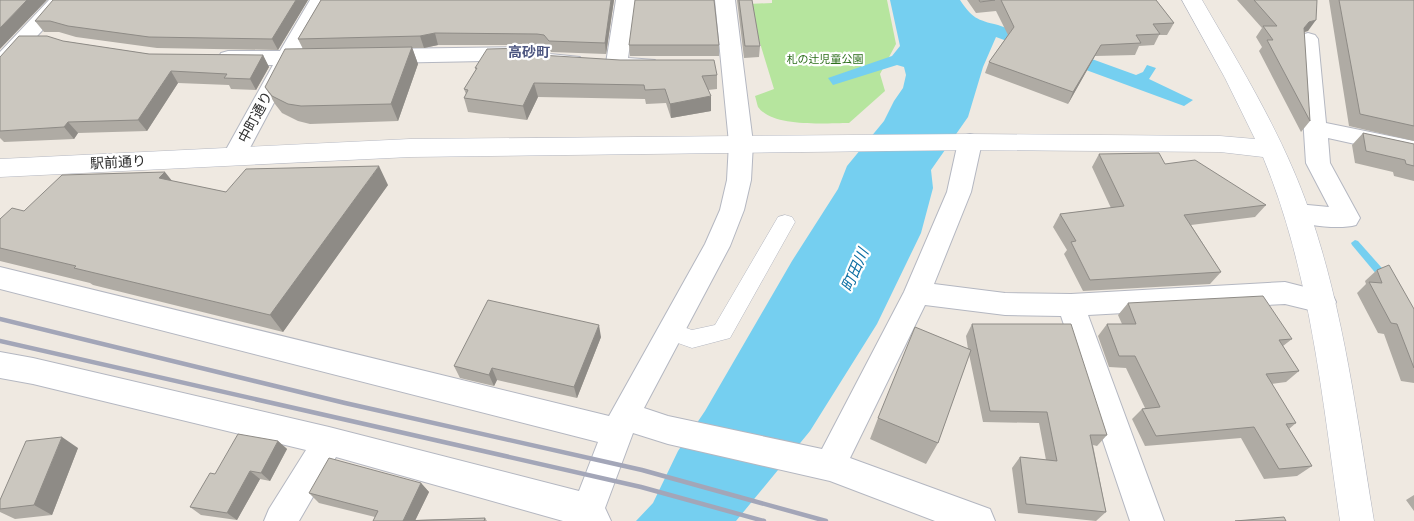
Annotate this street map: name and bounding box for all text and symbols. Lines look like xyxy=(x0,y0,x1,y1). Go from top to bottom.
district label: 高砂町 xyxy=(508,44,550,60)
park label: 札の辻児童公園 xyxy=(787,53,864,65)
street label: 中町通り xyxy=(235,89,275,145)
street label: 駅前通り xyxy=(90,153,146,171)
water label: 町田川 xyxy=(838,244,872,294)

